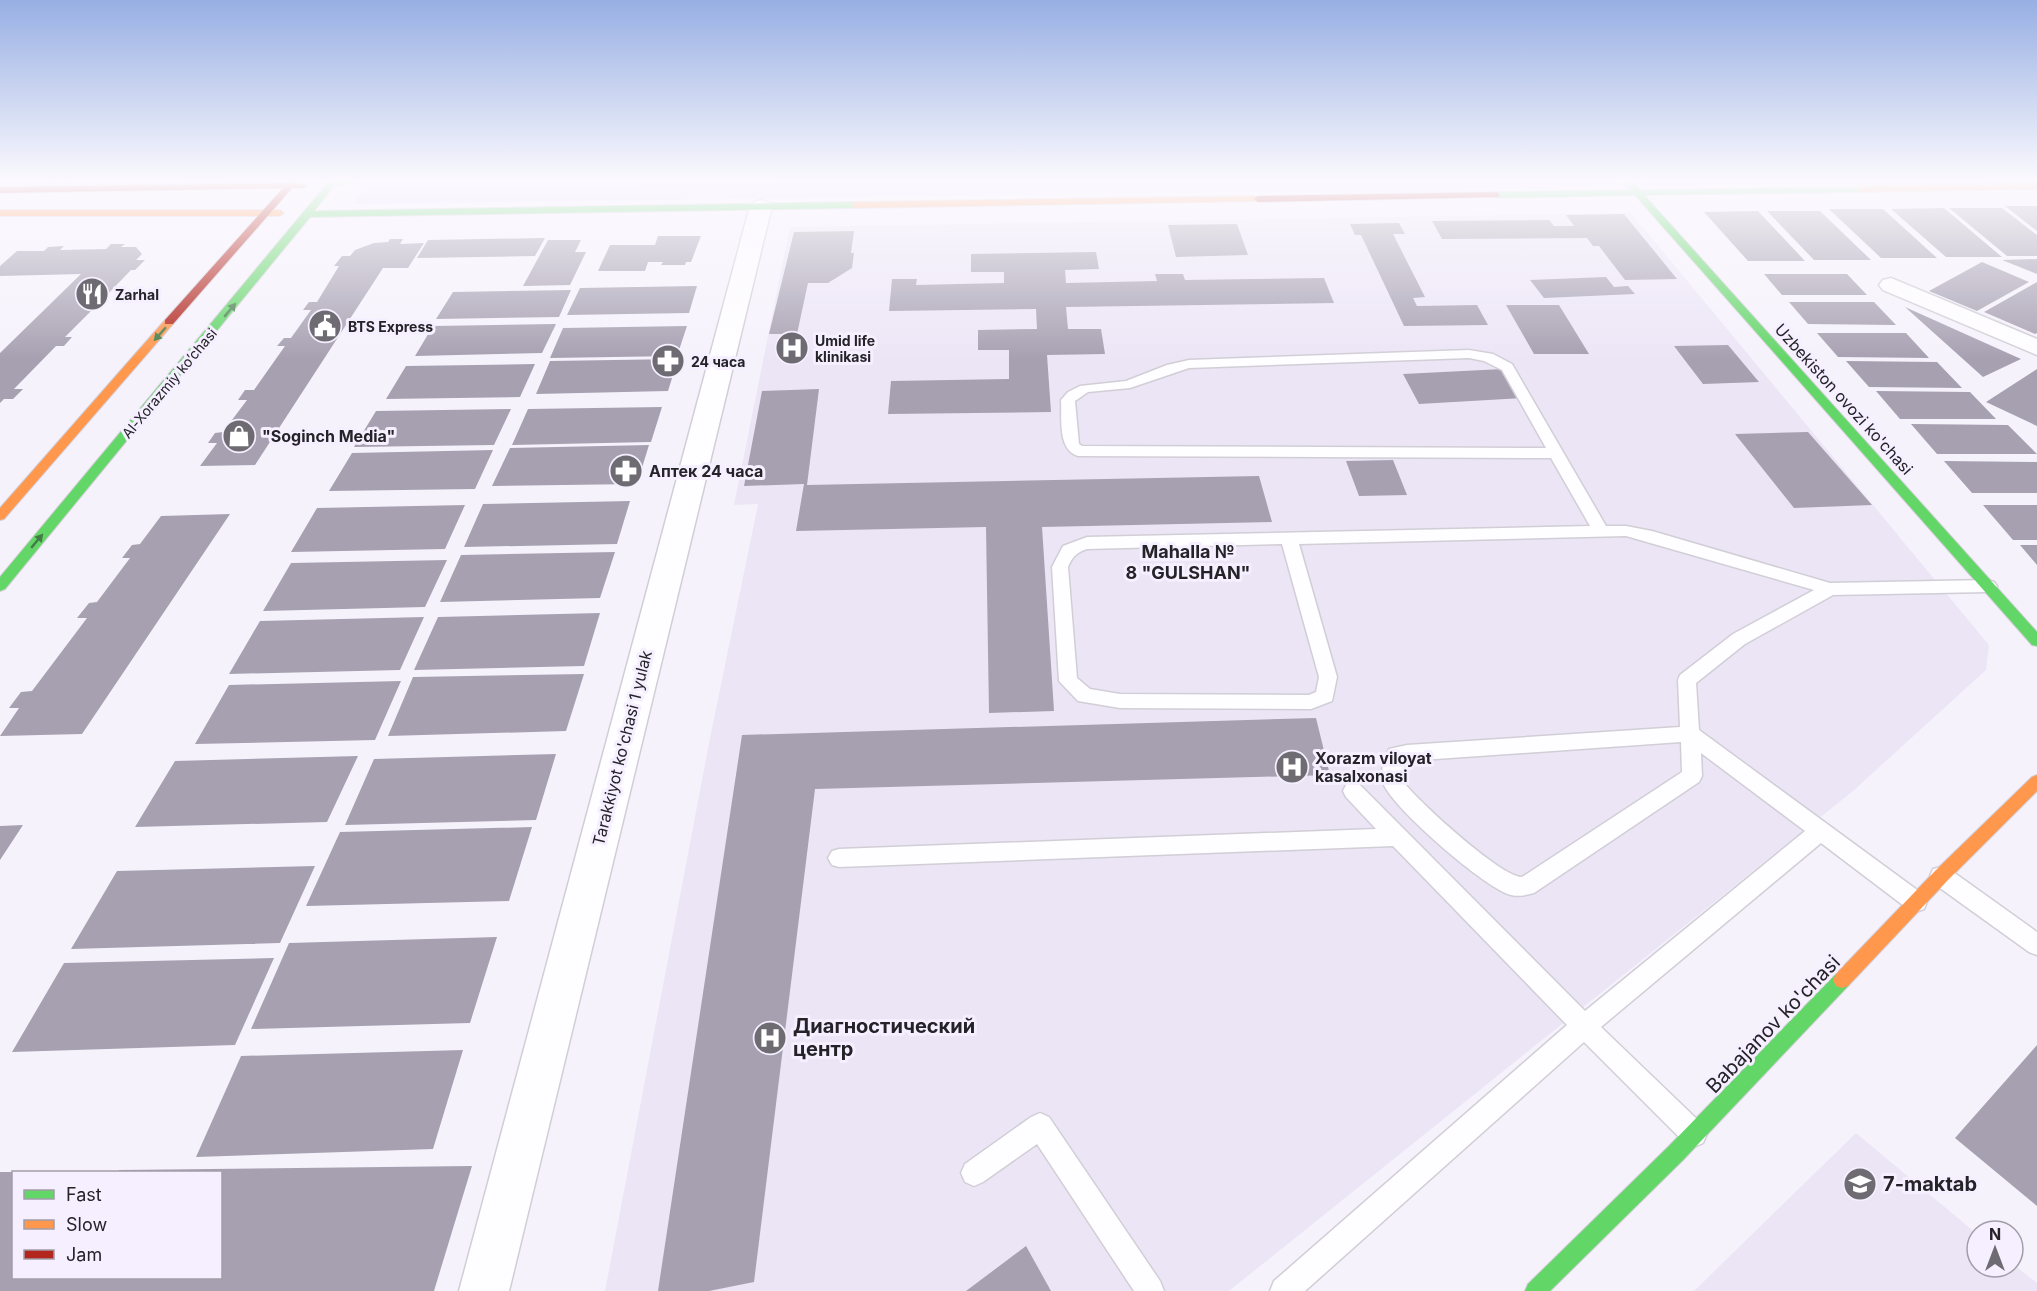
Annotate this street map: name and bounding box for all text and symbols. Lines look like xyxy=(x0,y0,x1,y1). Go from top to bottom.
restaurant icon: Zarhal xyxy=(74,276,110,312)
place label: Zarhal xyxy=(115,286,159,303)
one-way arrow xyxy=(223,302,236,318)
public building icon: BTS Express xyxy=(307,308,343,344)
place label: BTS Express xyxy=(348,318,433,335)
street label: Uzbekiston ovozi ko'chasi xyxy=(1771,319,1917,479)
street label: Al-Xorazmiy ko’chasi xyxy=(118,325,220,441)
one-way arrow xyxy=(153,327,167,342)
hospital icon: Umid life klinikasi xyxy=(774,330,810,366)
place label: Umid life klinikasi xyxy=(815,332,875,365)
pharmacy icon: 24 часа xyxy=(650,343,686,379)
place label: 24 часа xyxy=(691,353,745,370)
shop icon: "Soginch Media" xyxy=(221,418,257,454)
place label: "Soginch Media" xyxy=(262,426,395,446)
pharmacy icon: Аптек 24 часа xyxy=(608,453,644,489)
place label: Аптек 24 часа xyxy=(649,461,763,481)
one-way arrow xyxy=(31,533,44,549)
district label: Mahalla № 8 "GULSHAN" xyxy=(1125,541,1251,583)
street label: Tarakkiyot ko'chasi 1 yulak xyxy=(588,648,656,848)
place label: Xorazm viloyat kasalxonasi xyxy=(1315,748,1432,786)
hospital icon: Xorazm viloyat kasalxonasi xyxy=(1274,749,1310,785)
street label: Babajanov ko'chasi xyxy=(1701,950,1845,1098)
place label: Диагностический центр xyxy=(793,1014,975,1061)
hospital icon: Диагностический центр xyxy=(752,1020,788,1056)
school or university icon: 7-maktab xyxy=(1842,1166,1878,1202)
legend xyxy=(12,1171,222,1279)
place label: 7-maktab xyxy=(1883,1172,1977,1196)
text: Fast xyxy=(66,1184,102,1205)
text: Slow xyxy=(66,1214,107,1235)
north arrow xyxy=(1965,1219,2025,1279)
text: N xyxy=(1989,1224,2001,1244)
text: Jam xyxy=(66,1244,102,1265)

